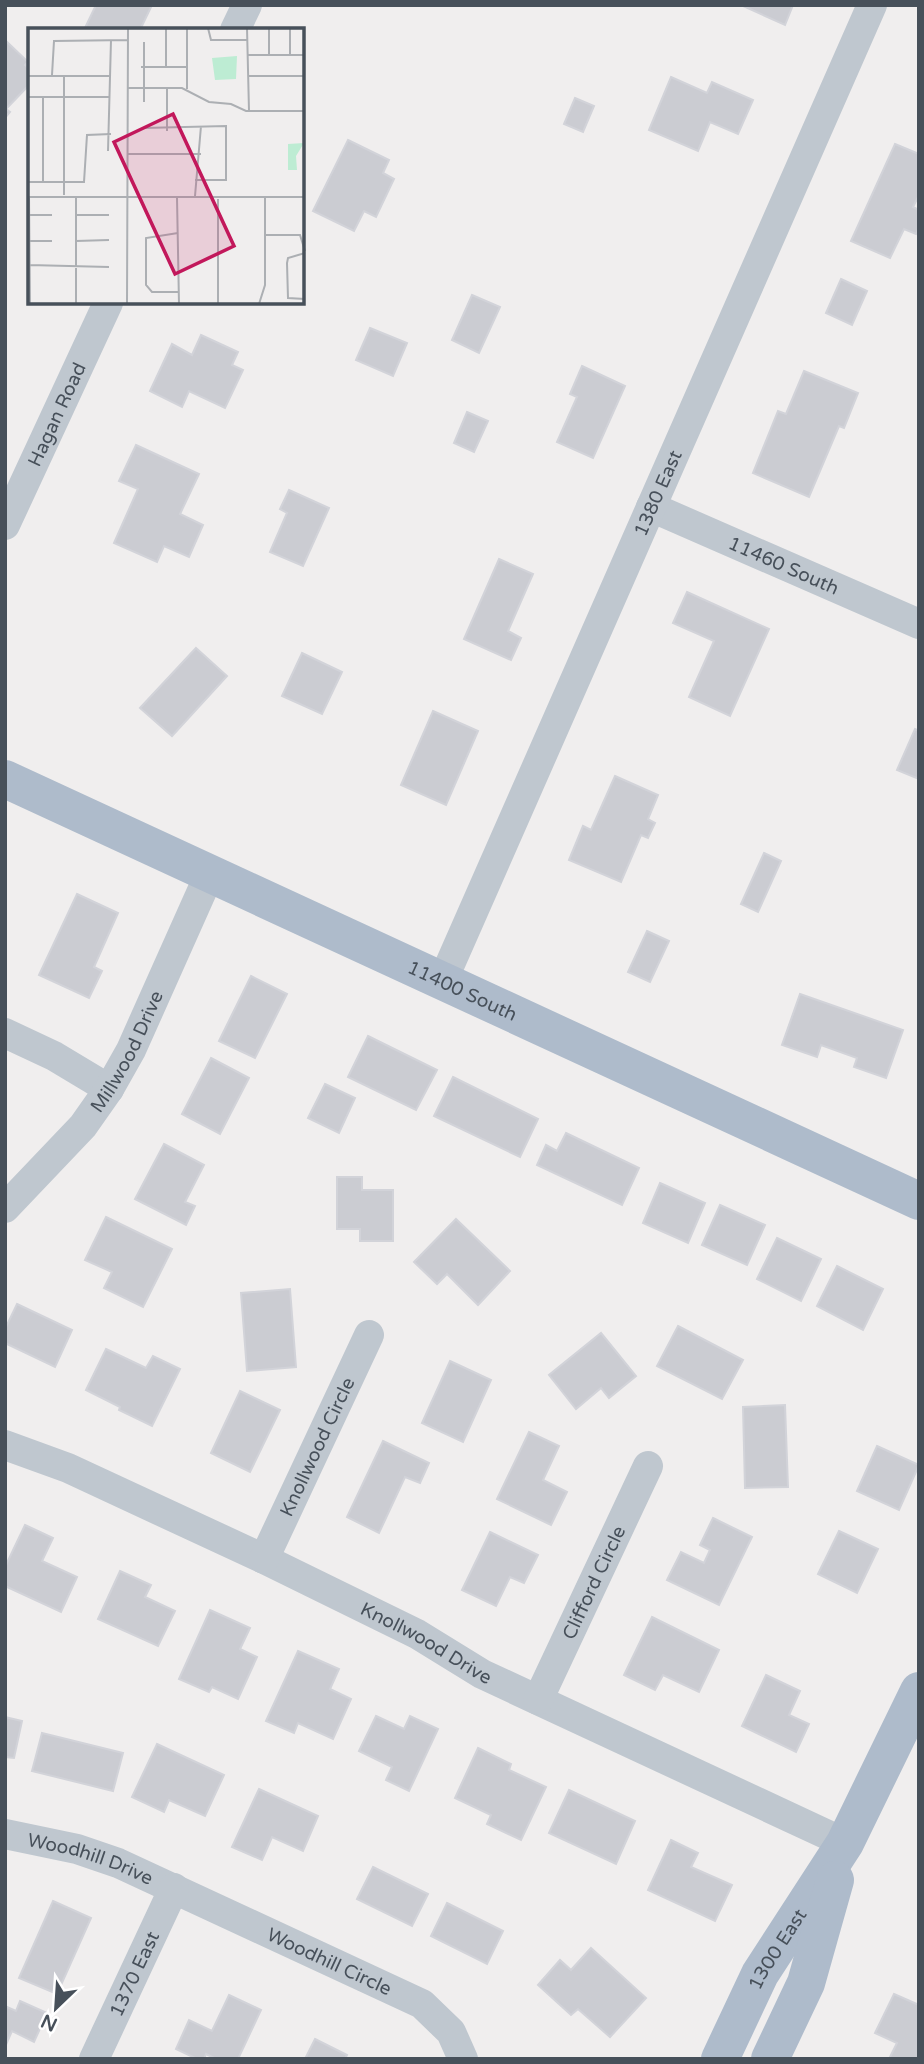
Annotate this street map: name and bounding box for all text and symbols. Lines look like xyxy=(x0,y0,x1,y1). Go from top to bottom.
inset map xyxy=(28,28,304,304)
street label: Hagan Road xyxy=(24,359,91,470)
street label: 1380 East xyxy=(630,447,687,540)
street label: 11460 South xyxy=(725,532,842,600)
street label: 11400 South xyxy=(404,956,520,1026)
street label: Millwood Drive xyxy=(86,988,168,1117)
street label: Knollwood Circle xyxy=(276,1374,360,1520)
street label: Clifford Circle xyxy=(558,1522,630,1643)
street label: Knollwood Drive xyxy=(357,1598,495,1689)
street label: Woodhill Drive xyxy=(26,1829,156,1890)
street label: 1300 East xyxy=(744,1905,811,1993)
street label: Woodhill Circle xyxy=(263,1924,395,2000)
street label: 1370 East xyxy=(105,1928,164,2020)
north arrow xyxy=(21,1973,91,2043)
text: N xyxy=(38,2009,61,2036)

